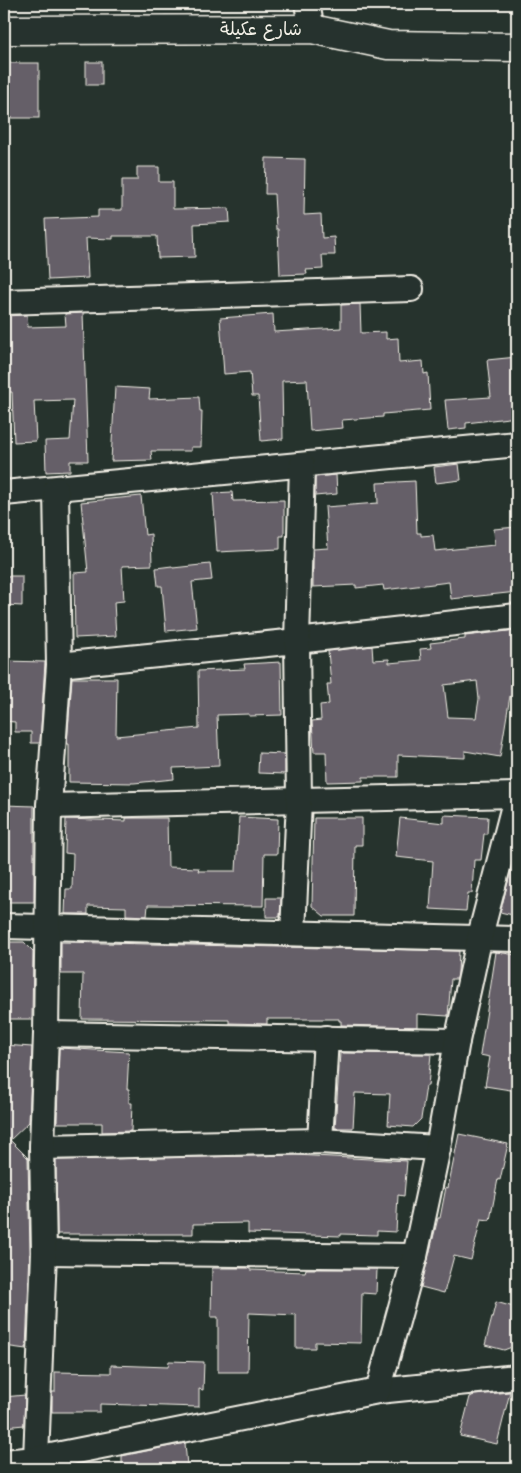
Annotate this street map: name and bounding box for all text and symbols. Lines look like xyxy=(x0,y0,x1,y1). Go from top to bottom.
street label: شارع عكيلة xyxy=(220,19,302,41)

